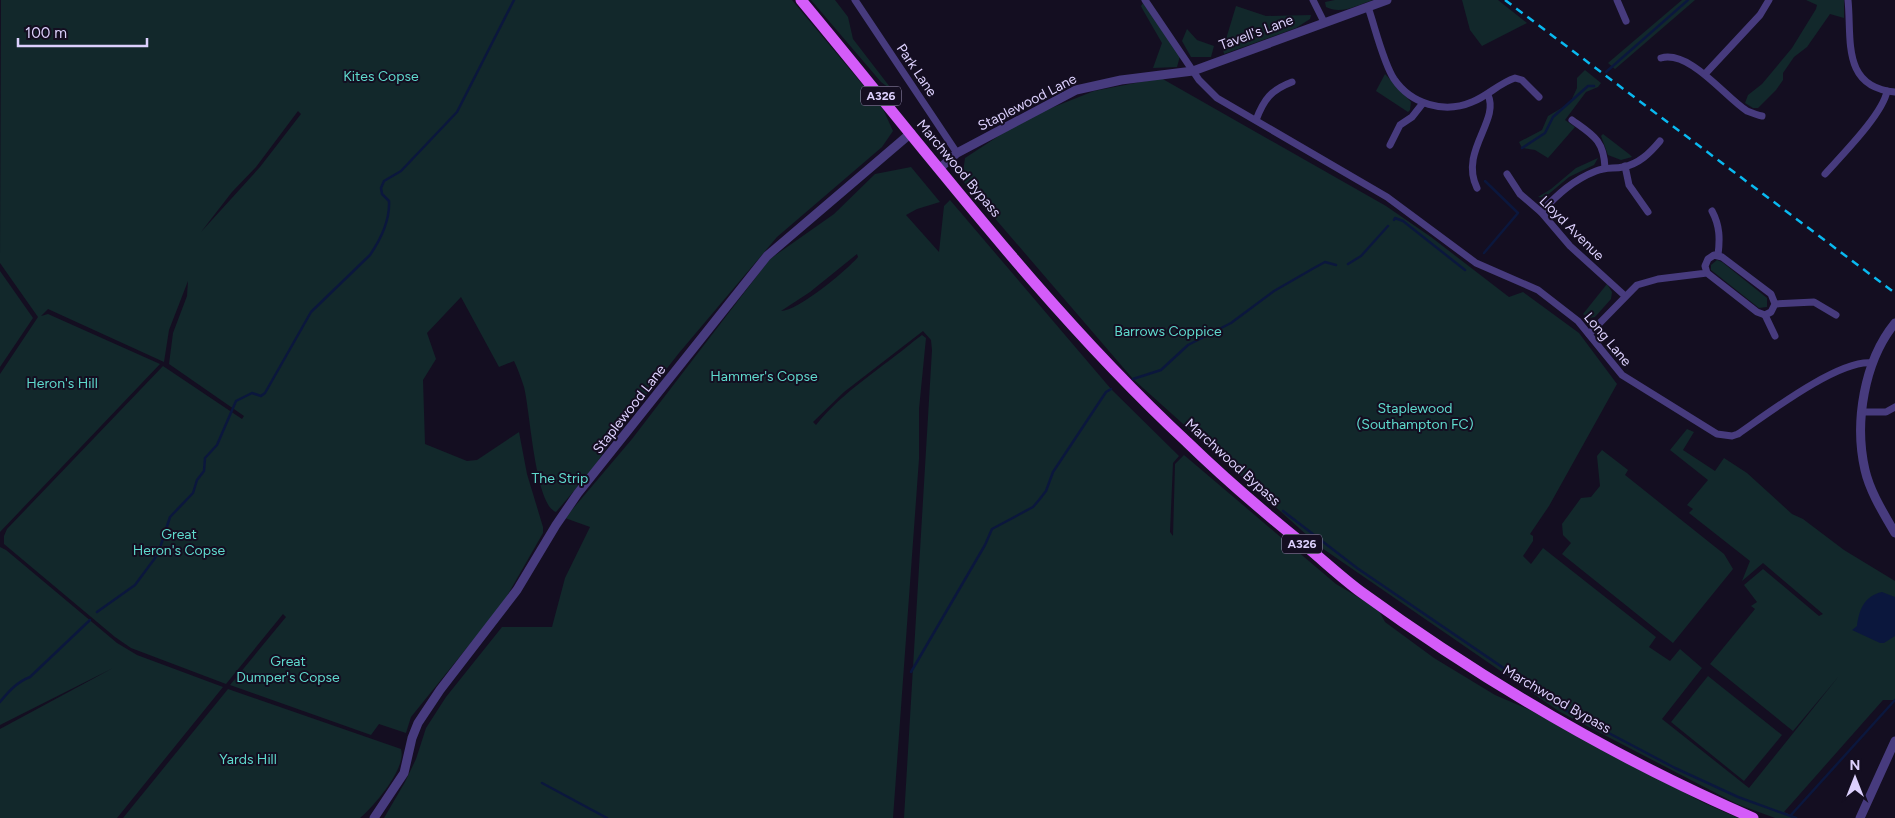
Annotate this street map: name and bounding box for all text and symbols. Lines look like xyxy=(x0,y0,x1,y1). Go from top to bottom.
street label: Tavell's Lane xyxy=(1217,11,1296,54)
scale bar xyxy=(18,15,146,47)
text: 100 m xyxy=(25,24,67,42)
street label: Park Lane xyxy=(893,41,941,100)
park label: Kites Copse xyxy=(343,68,419,85)
street label: Staplewood Lane xyxy=(975,70,1080,135)
road number: A326 xyxy=(861,86,901,105)
street label: Marchwood Bypass xyxy=(913,116,1004,221)
street label: Lloyd Avenue xyxy=(1536,192,1608,264)
street label: Long Lane xyxy=(1580,309,1635,370)
park label: Barrows Coppice xyxy=(1114,323,1222,340)
street label: Staplewood Lane xyxy=(589,361,670,457)
park label: Hammer's Copse xyxy=(710,368,818,385)
park label: Heron's Hill xyxy=(26,375,98,392)
park label: Staplewood (Southampton FC) xyxy=(1356,400,1474,433)
street label: Marchwood Bypass xyxy=(1182,415,1284,510)
park label: The Strip xyxy=(532,470,588,487)
park label: Great Heron's Copse xyxy=(133,526,225,559)
road number: A326 xyxy=(1282,534,1322,554)
park label: Great Dumper's Copse xyxy=(236,653,340,686)
street label: Marchwood Bypass xyxy=(1500,662,1614,737)
park label: Yards Hill xyxy=(219,751,277,768)
north arrow xyxy=(1830,753,1880,803)
text: N xyxy=(1850,757,1860,774)

